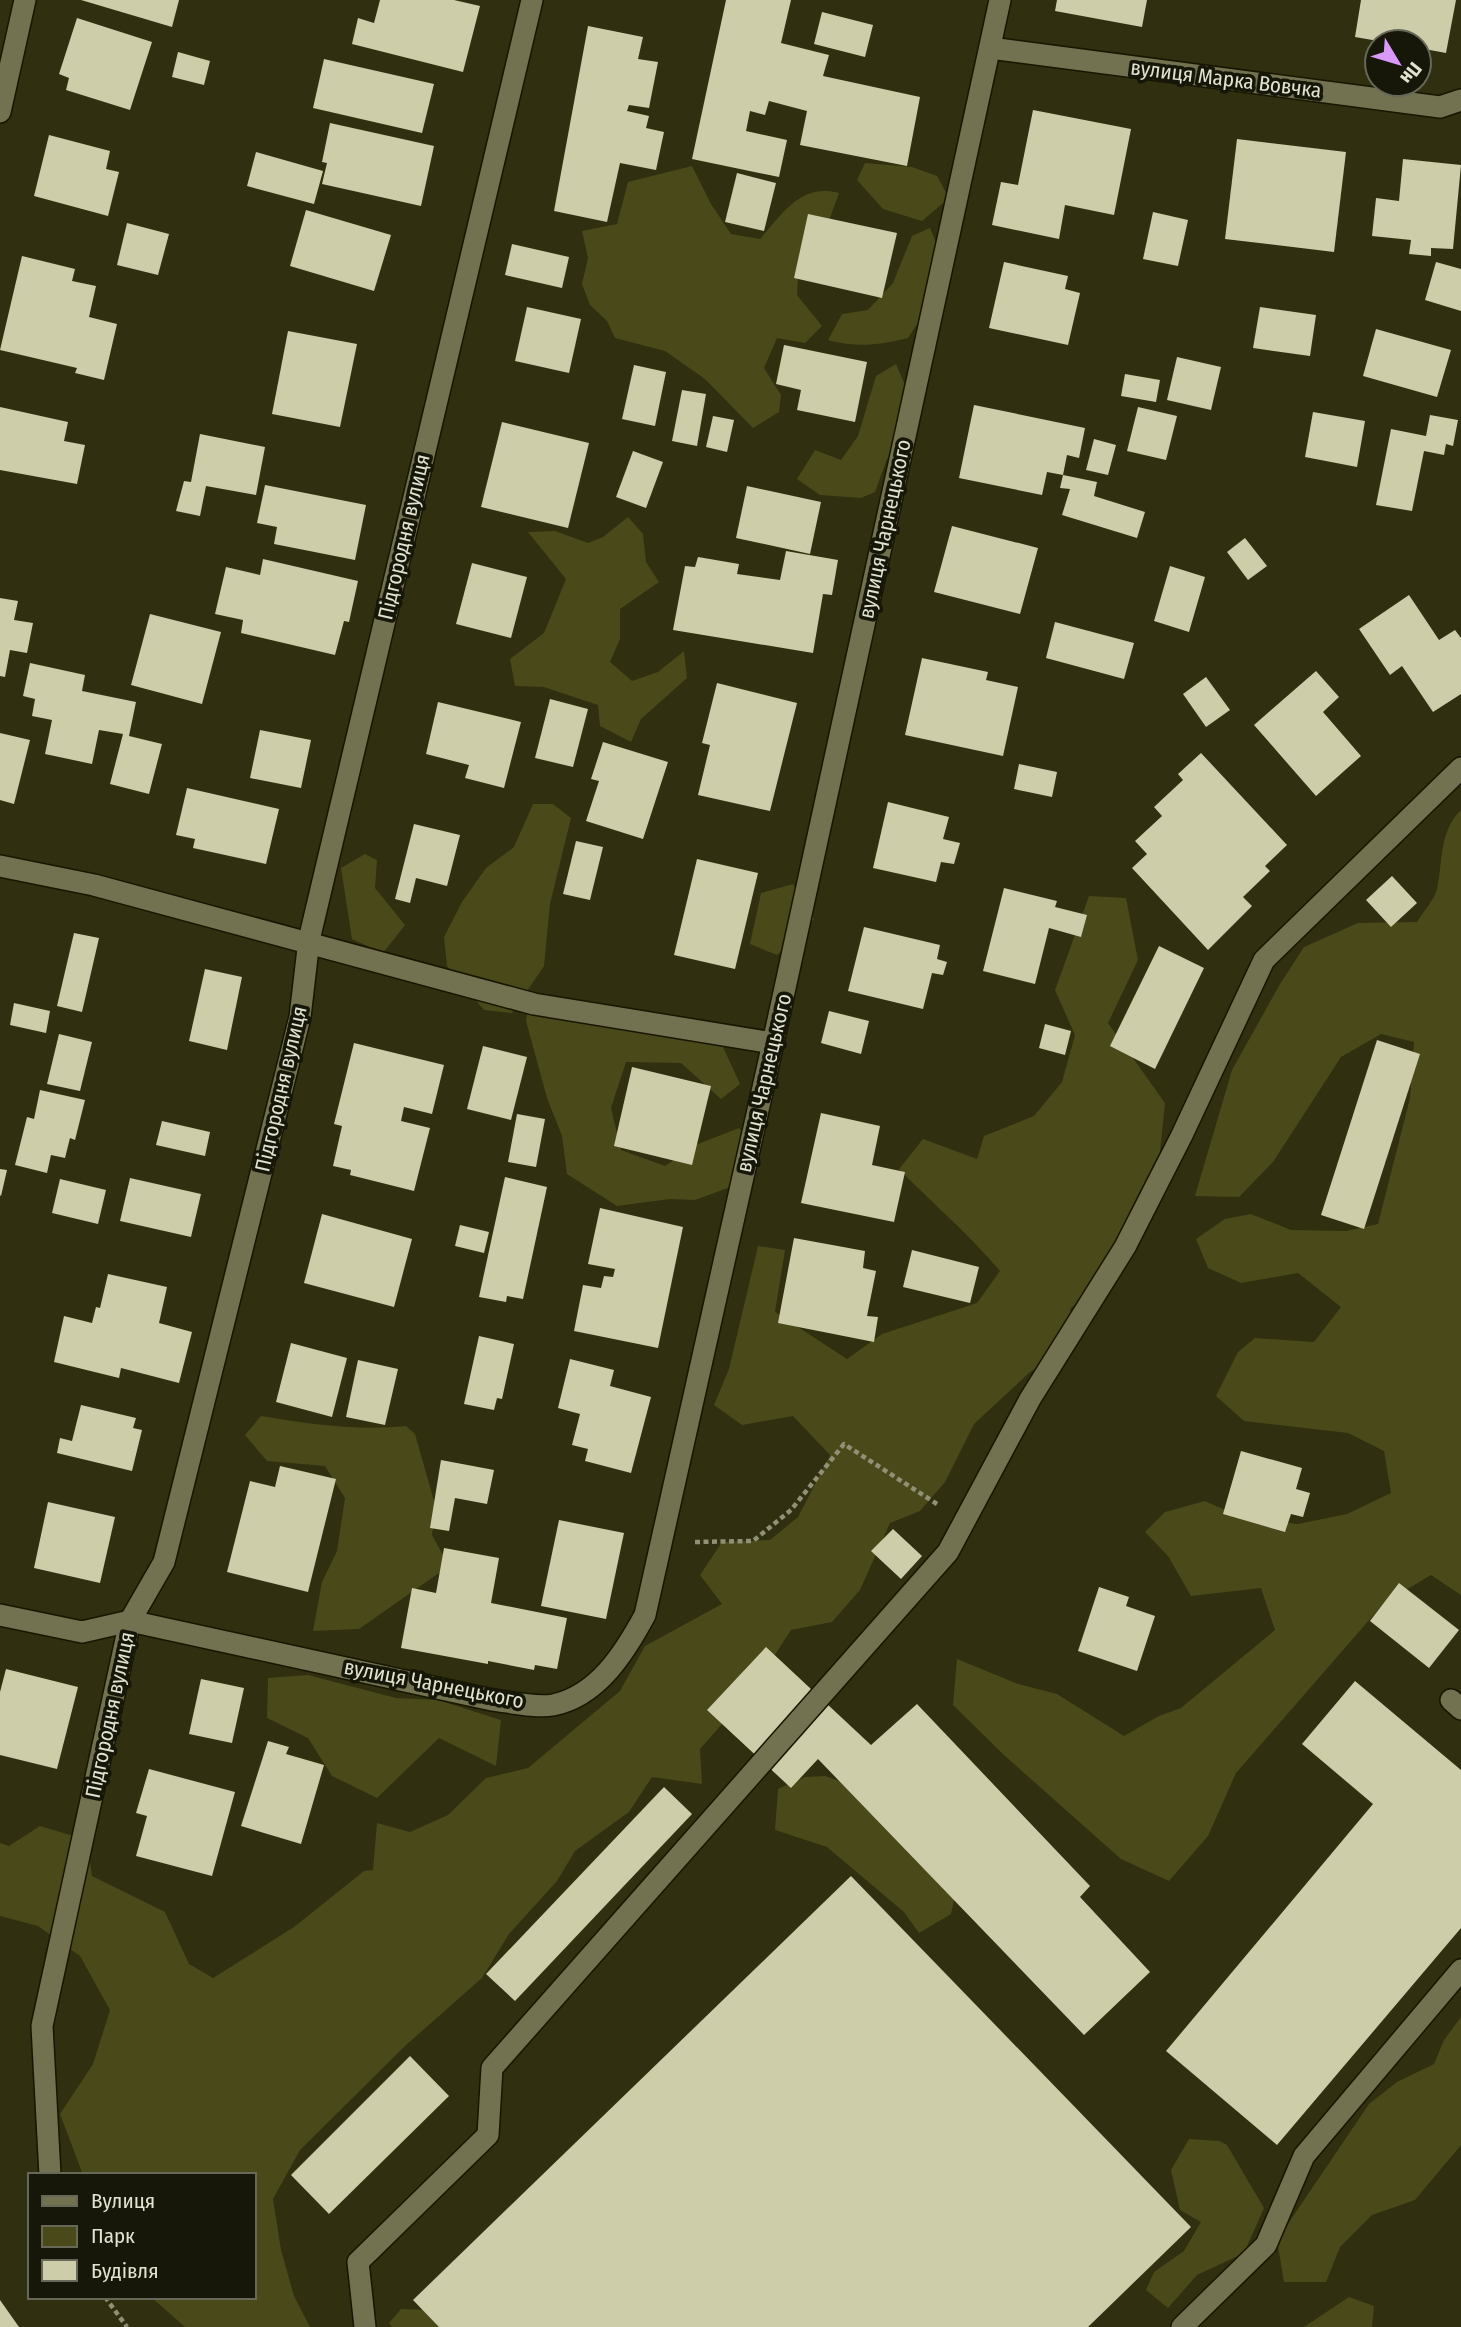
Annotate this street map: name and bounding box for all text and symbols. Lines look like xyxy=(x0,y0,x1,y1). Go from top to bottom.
north arrow xyxy=(1363,28,1433,98)
street label: вулиця Марка Вовчка xyxy=(1129,54,1323,104)
text: Пн xyxy=(1395,58,1427,89)
street label: вулиця Чарнецького xyxy=(853,437,917,621)
street label: Підгородня вулиця xyxy=(372,452,436,622)
street label: вулиця Чарнецького xyxy=(731,991,797,1175)
street label: Підгородня вулиця xyxy=(249,1004,313,1174)
street label: Підгородня вулиця xyxy=(80,1629,140,1801)
street label: вулиця Чарнецького xyxy=(342,1654,526,1714)
legend xyxy=(28,2173,256,2299)
text: Вулиця xyxy=(91,2188,155,2214)
text: Парк xyxy=(91,2223,135,2249)
text: Будівля xyxy=(91,2258,159,2284)

